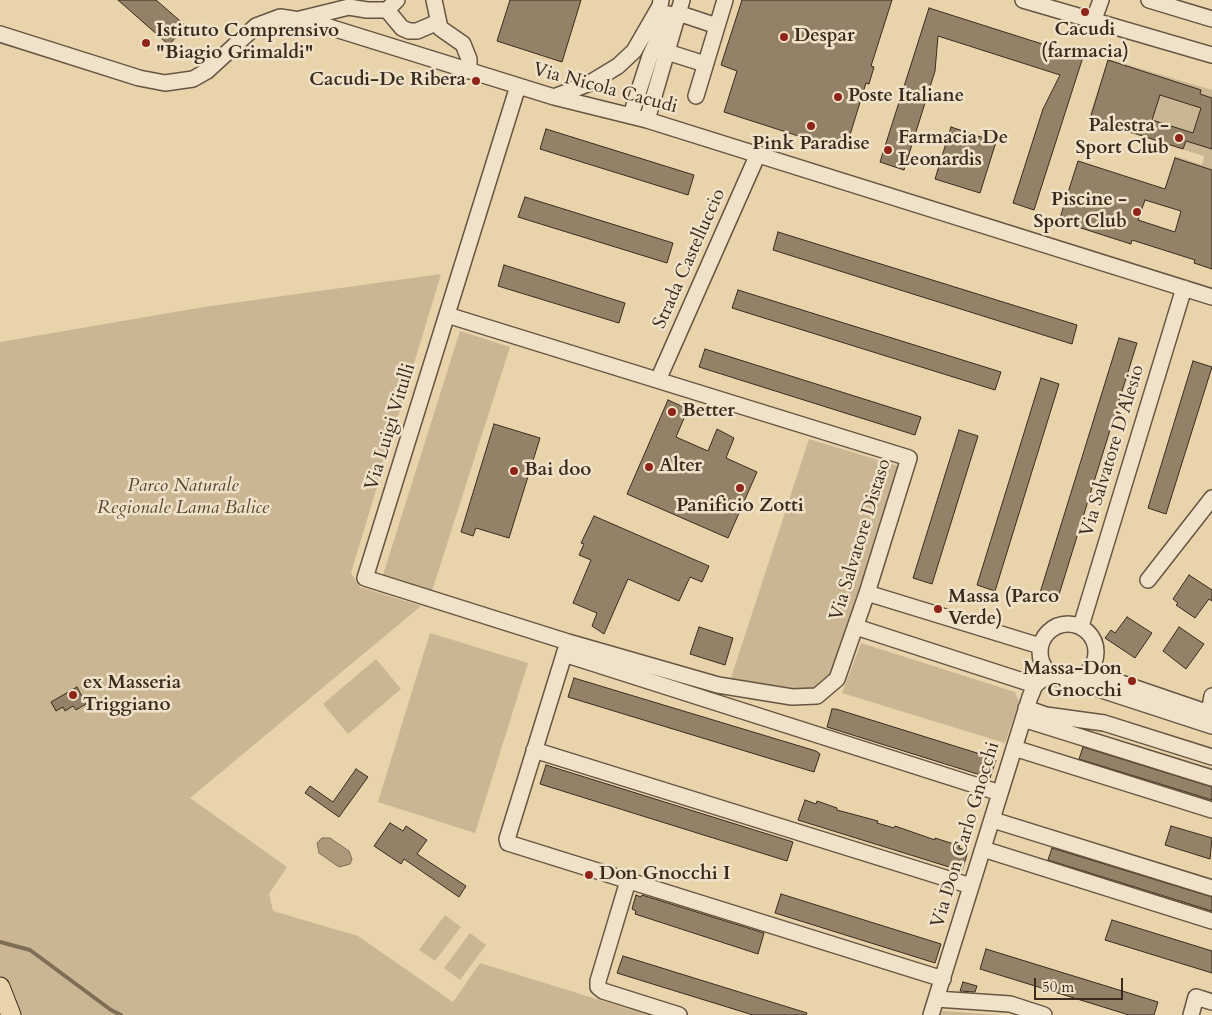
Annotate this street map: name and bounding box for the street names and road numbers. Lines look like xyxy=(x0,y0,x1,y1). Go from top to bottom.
street label: Via Nicola Cacudi xyxy=(530,59,680,119)
street label: Strada Castelluccio xyxy=(649,185,731,333)
street label: Via Luigi Vitulli xyxy=(361,361,421,493)
street label: Via Salvatore D'Alesio xyxy=(1076,362,1150,540)
street label: Via Salvatore Distaso xyxy=(826,456,896,624)
street label: Via Don Carlo Gnocchi xyxy=(927,739,1005,931)

